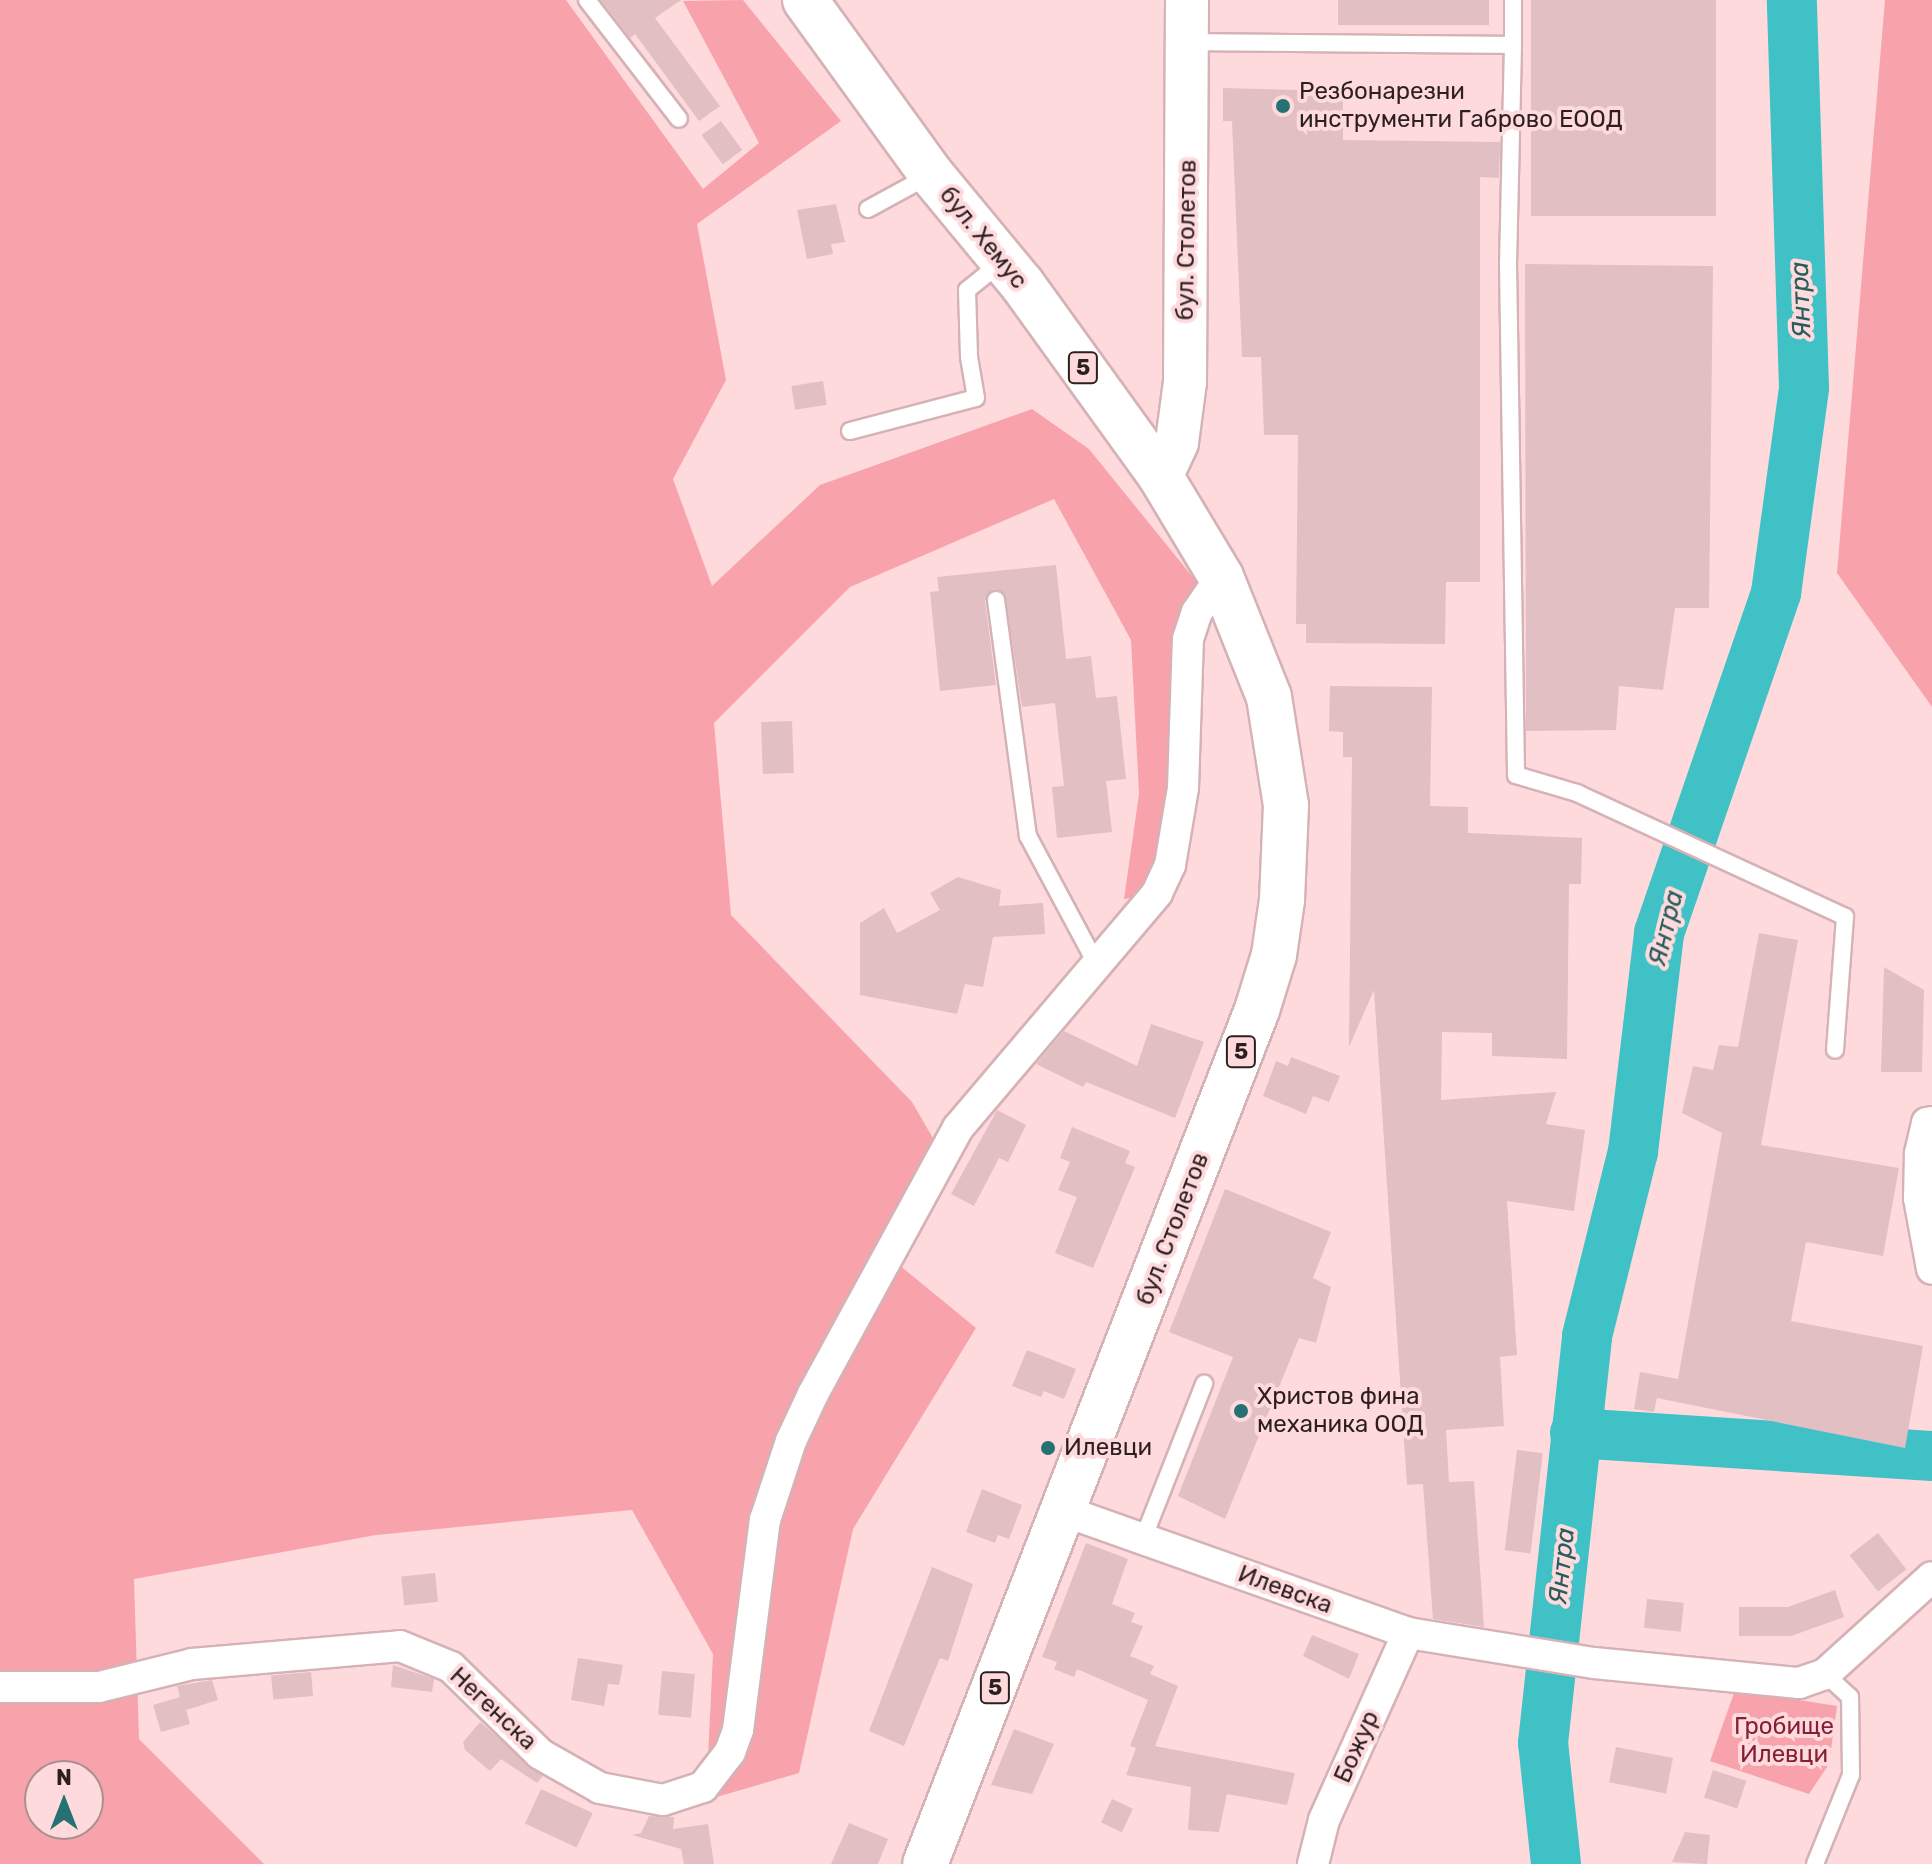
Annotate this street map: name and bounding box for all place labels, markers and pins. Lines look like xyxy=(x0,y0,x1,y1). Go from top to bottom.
place label: Резбонарезни инструменти Габрово ЕООД xyxy=(1299,78,1623,134)
marker: Резбонарезни инструменти Габрово ЕООД xyxy=(1274,97,1292,115)
place label: Христов фина механика ООД xyxy=(1257,1383,1424,1439)
marker: Христов фина механика ООД xyxy=(1232,1402,1250,1420)
place label: Илевци xyxy=(1064,1434,1152,1462)
marker: Илевци xyxy=(1039,1439,1057,1457)

